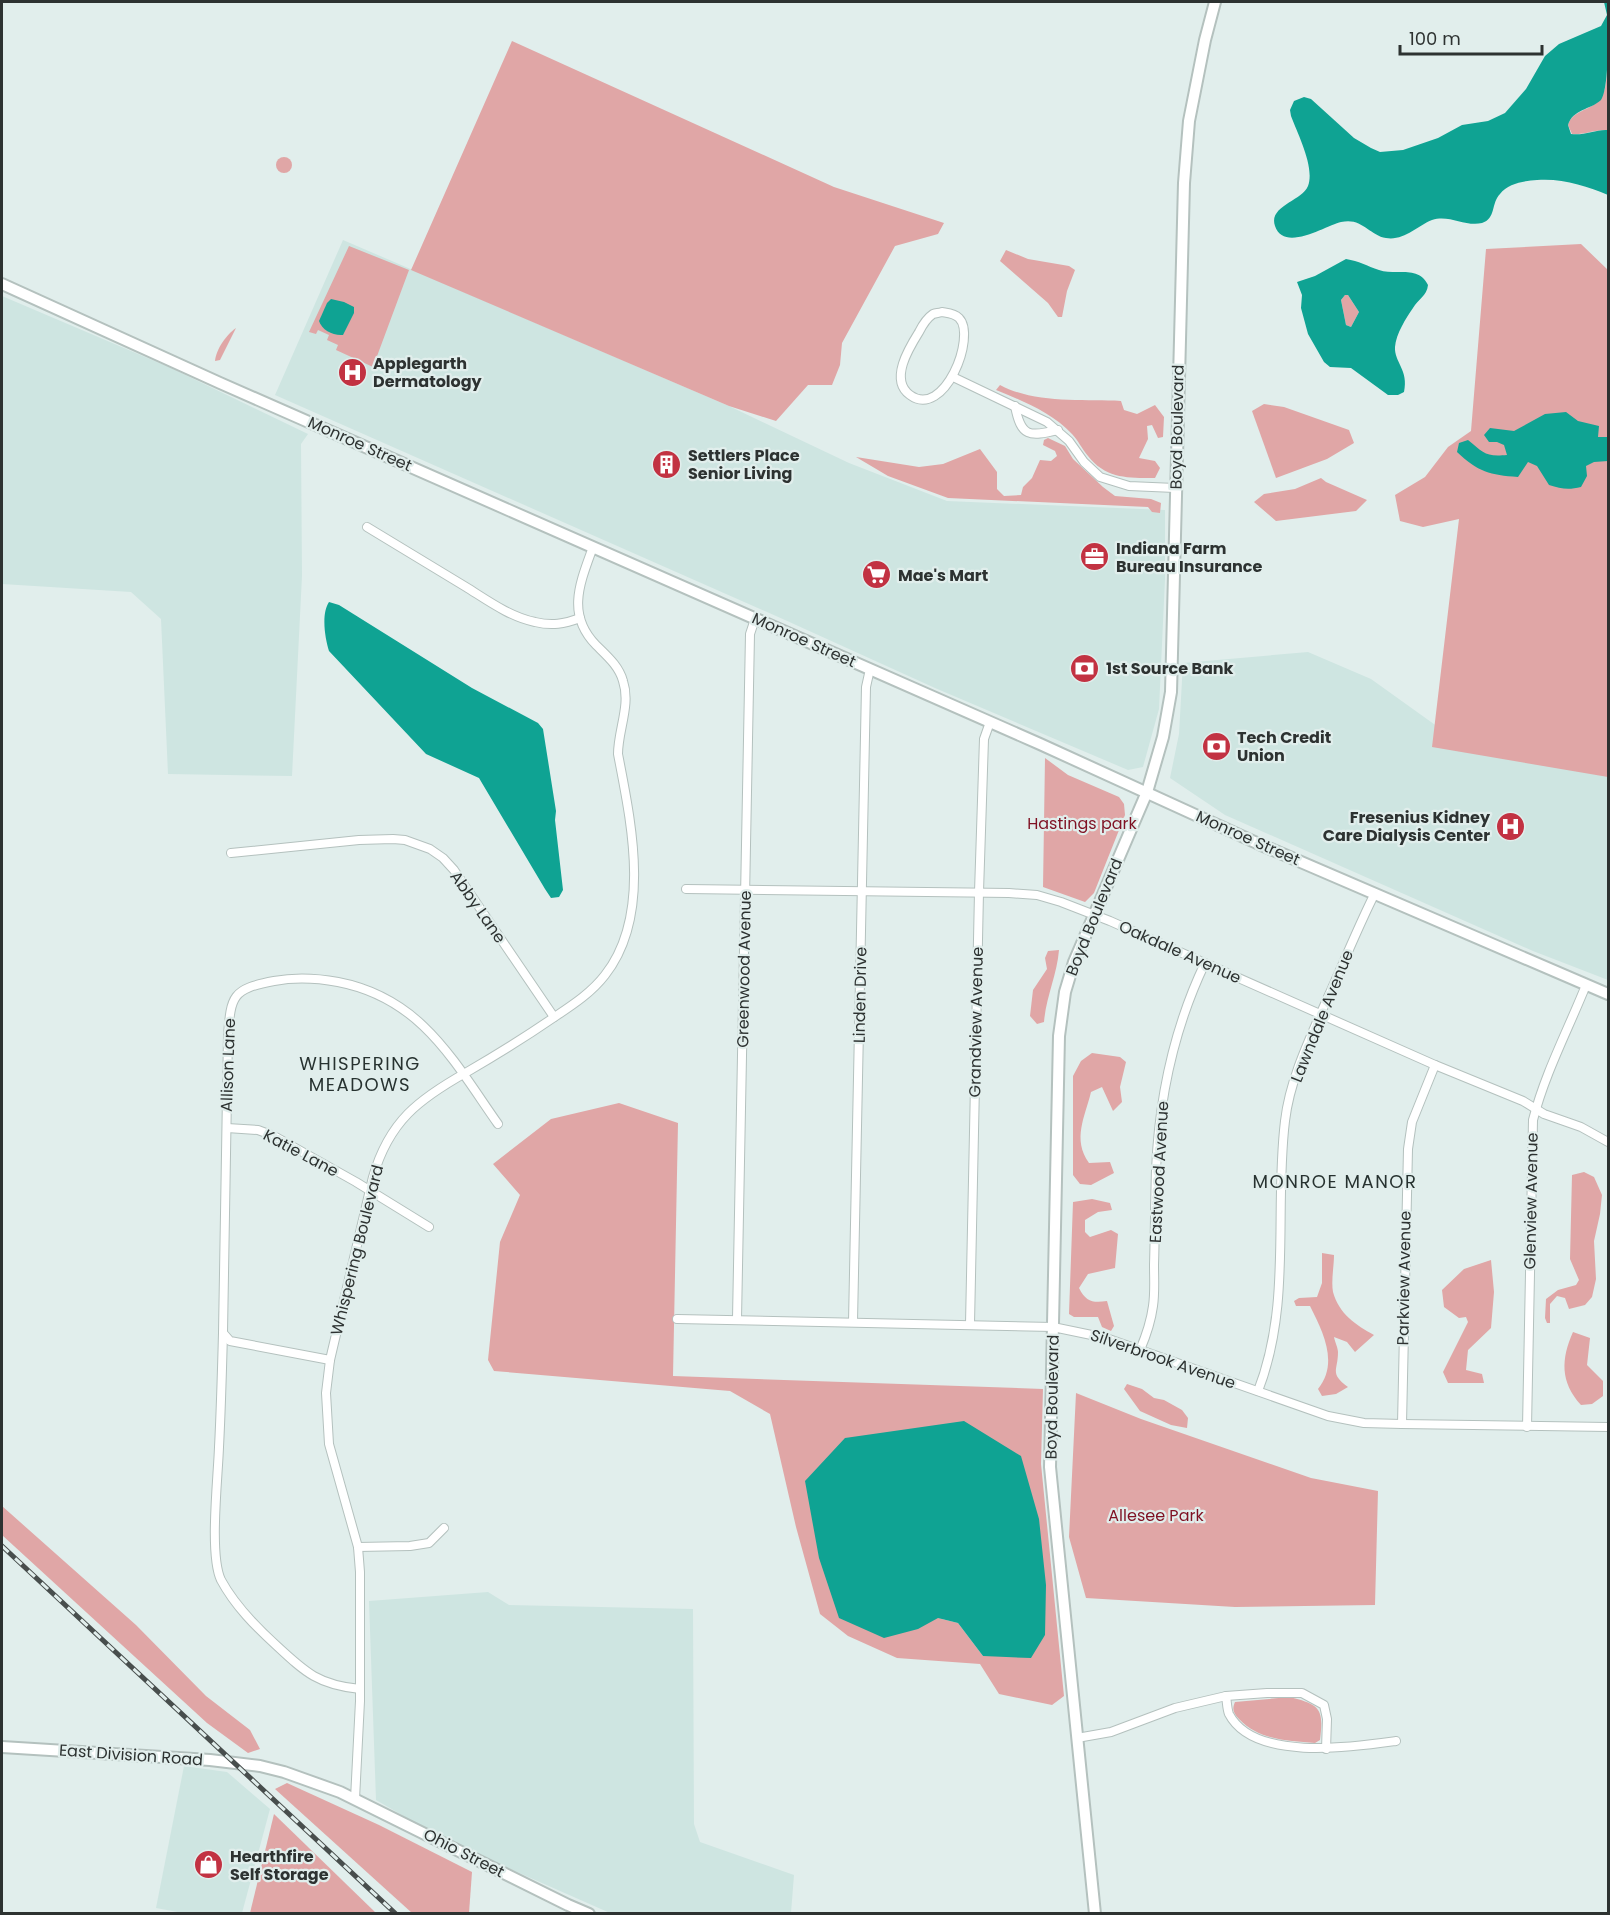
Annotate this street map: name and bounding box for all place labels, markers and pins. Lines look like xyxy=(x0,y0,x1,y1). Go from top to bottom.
place label: Applegarth Dermatology xyxy=(373,352,483,393)
hospital icon: Applegarth Dermatology xyxy=(336,356,368,388)
place label: Settlers Place Senior Living xyxy=(688,444,800,485)
building icon: Settlers Place Senior Living xyxy=(651,448,683,480)
place label: Indiana Farm Bureau Insurance xyxy=(1116,537,1262,578)
office icon: Indiana Farm Bureau Insurance xyxy=(1079,541,1111,573)
supermarket icon: Mae's Mart xyxy=(861,559,893,591)
place label: Mae's Mart xyxy=(898,564,988,587)
bank icon: 1st Source Bank xyxy=(1069,652,1101,684)
place label: 1st Source Bank xyxy=(1106,657,1234,680)
place label: Tech Credit Union xyxy=(1237,726,1331,767)
bank icon: Tech Credit Union xyxy=(1200,730,1232,762)
place label: Fresenius Kidney Care Dialysis Center xyxy=(1323,806,1491,847)
hospital icon: Fresenius Kidney Care Dialysis Center xyxy=(1495,810,1527,842)
place label: Hearthfire Self Storage xyxy=(230,1845,329,1886)
shop icon: Hearthfire Self Storage xyxy=(193,1849,225,1881)

